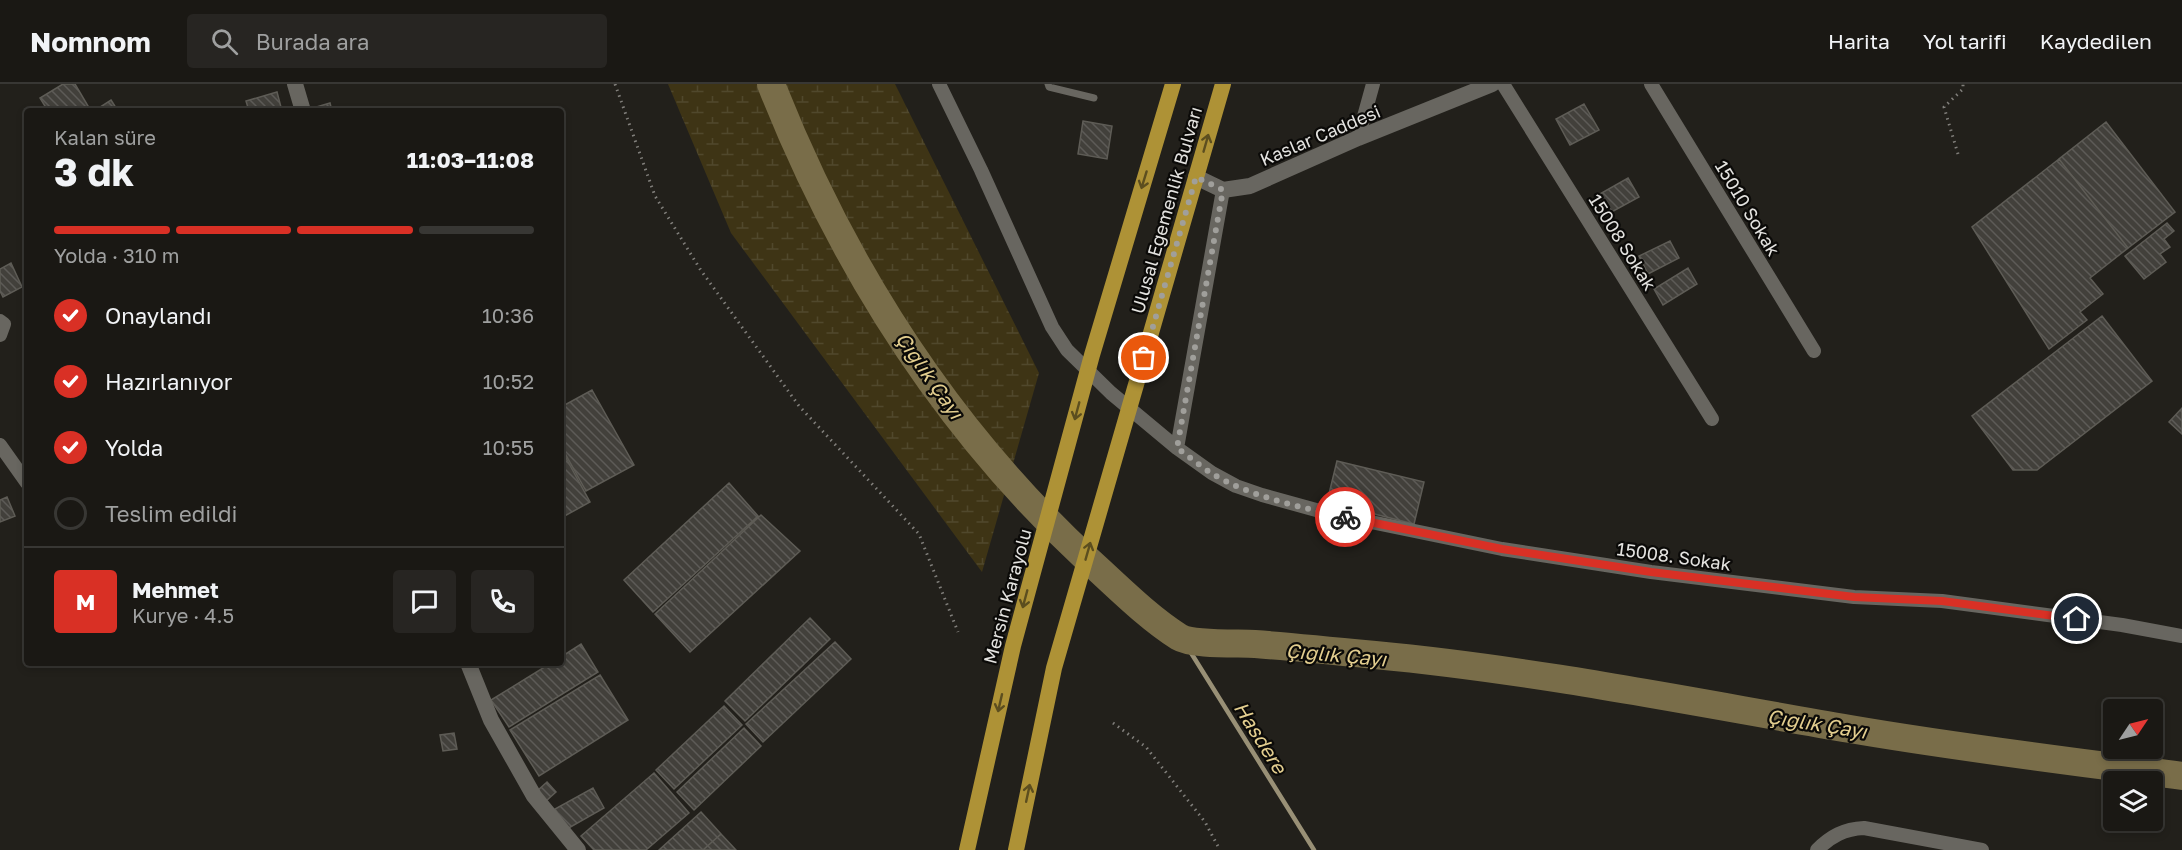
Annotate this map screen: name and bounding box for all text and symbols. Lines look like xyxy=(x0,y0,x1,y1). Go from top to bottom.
search box xyxy=(187,14,607,68)
text: Nomnom xyxy=(30,25,151,58)
icon: search xyxy=(208,25,241,58)
text: Burada ara xyxy=(256,28,369,55)
text: Harita xyxy=(1828,28,1890,54)
text: Yol tarifi xyxy=(1923,28,2007,54)
text: Kaydedilen xyxy=(2040,28,2152,54)
street label: Kaslar Caddesi xyxy=(1256,100,1384,170)
street label: Ulusal Egemenlik Bulvarı xyxy=(1126,104,1206,316)
text: Kalan süre xyxy=(54,125,156,149)
one-way arrow xyxy=(1201,134,1212,153)
text: 11:03–11:08 xyxy=(407,146,534,173)
text: 3 dk xyxy=(54,148,134,195)
street label: 15010 Sokak xyxy=(1711,156,1785,260)
one-way arrow xyxy=(1138,170,1149,189)
street label: 15008 Sokak xyxy=(1585,190,1661,294)
text: Yolda · 310 m xyxy=(54,243,180,267)
icon: check xyxy=(54,299,87,332)
text: Onaylandı xyxy=(105,302,212,329)
text: 10:36 xyxy=(482,303,534,327)
water label: Çığlık Çayı xyxy=(891,327,970,425)
pin xyxy=(1118,332,1169,383)
icon: bag xyxy=(1127,341,1160,374)
icon: check xyxy=(54,365,87,398)
text: Hazırlanıyor xyxy=(105,368,232,395)
text: 10:52 xyxy=(483,369,534,393)
one-way arrow xyxy=(1070,401,1082,420)
icon: check xyxy=(54,431,87,464)
text: Yolda xyxy=(105,434,163,461)
text: 10:55 xyxy=(483,435,534,459)
courier xyxy=(1315,487,1375,547)
text: Teslim edildi xyxy=(105,500,237,527)
icon: bike xyxy=(1329,501,1362,534)
street label: Mersin Karayolu xyxy=(978,526,1036,666)
street label: 15008. Sokak xyxy=(1616,537,1732,575)
one-way arrow xyxy=(1083,542,1094,561)
button: chat xyxy=(393,570,456,633)
button: phone xyxy=(471,570,534,633)
text: Mehmet xyxy=(132,576,219,603)
text: M xyxy=(76,588,95,615)
one-way arrow xyxy=(1019,589,1031,608)
pin xyxy=(2051,593,2102,644)
icon: home xyxy=(2060,602,2093,635)
text: Kurye · 4.5 xyxy=(132,603,234,627)
water label: Çığlık Çayı xyxy=(1285,638,1389,671)
one-way arrow xyxy=(994,692,1005,712)
water label: Hasdere xyxy=(1230,697,1293,779)
north arrow xyxy=(2103,699,2163,759)
map controls xyxy=(2103,699,2163,831)
water label: Çığlık Çayı xyxy=(1765,703,1870,744)
button: layers xyxy=(2103,771,2163,831)
one-way arrow xyxy=(1023,783,1034,803)

